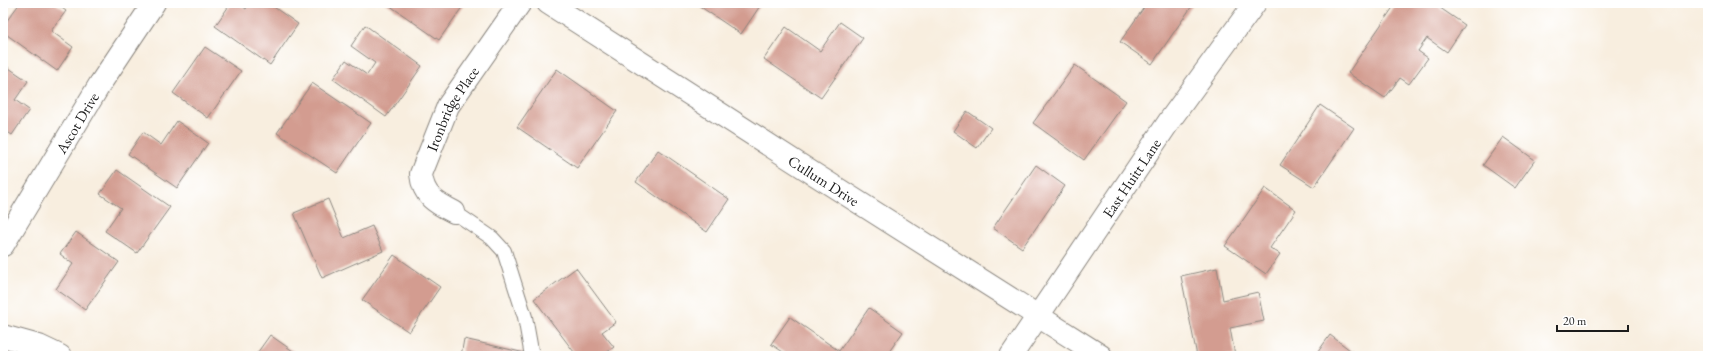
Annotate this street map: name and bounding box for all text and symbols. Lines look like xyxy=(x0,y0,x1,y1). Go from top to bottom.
street label: Ironbridge Place xyxy=(422,62,483,154)
street label: Ascot Drive xyxy=(51,88,103,158)
street label: East Huitt Lane xyxy=(1098,134,1165,221)
street label: Cullum Drive xyxy=(785,151,863,210)
scale bar xyxy=(1557,307,1628,333)
text: 20 m xyxy=(1563,313,1587,329)

